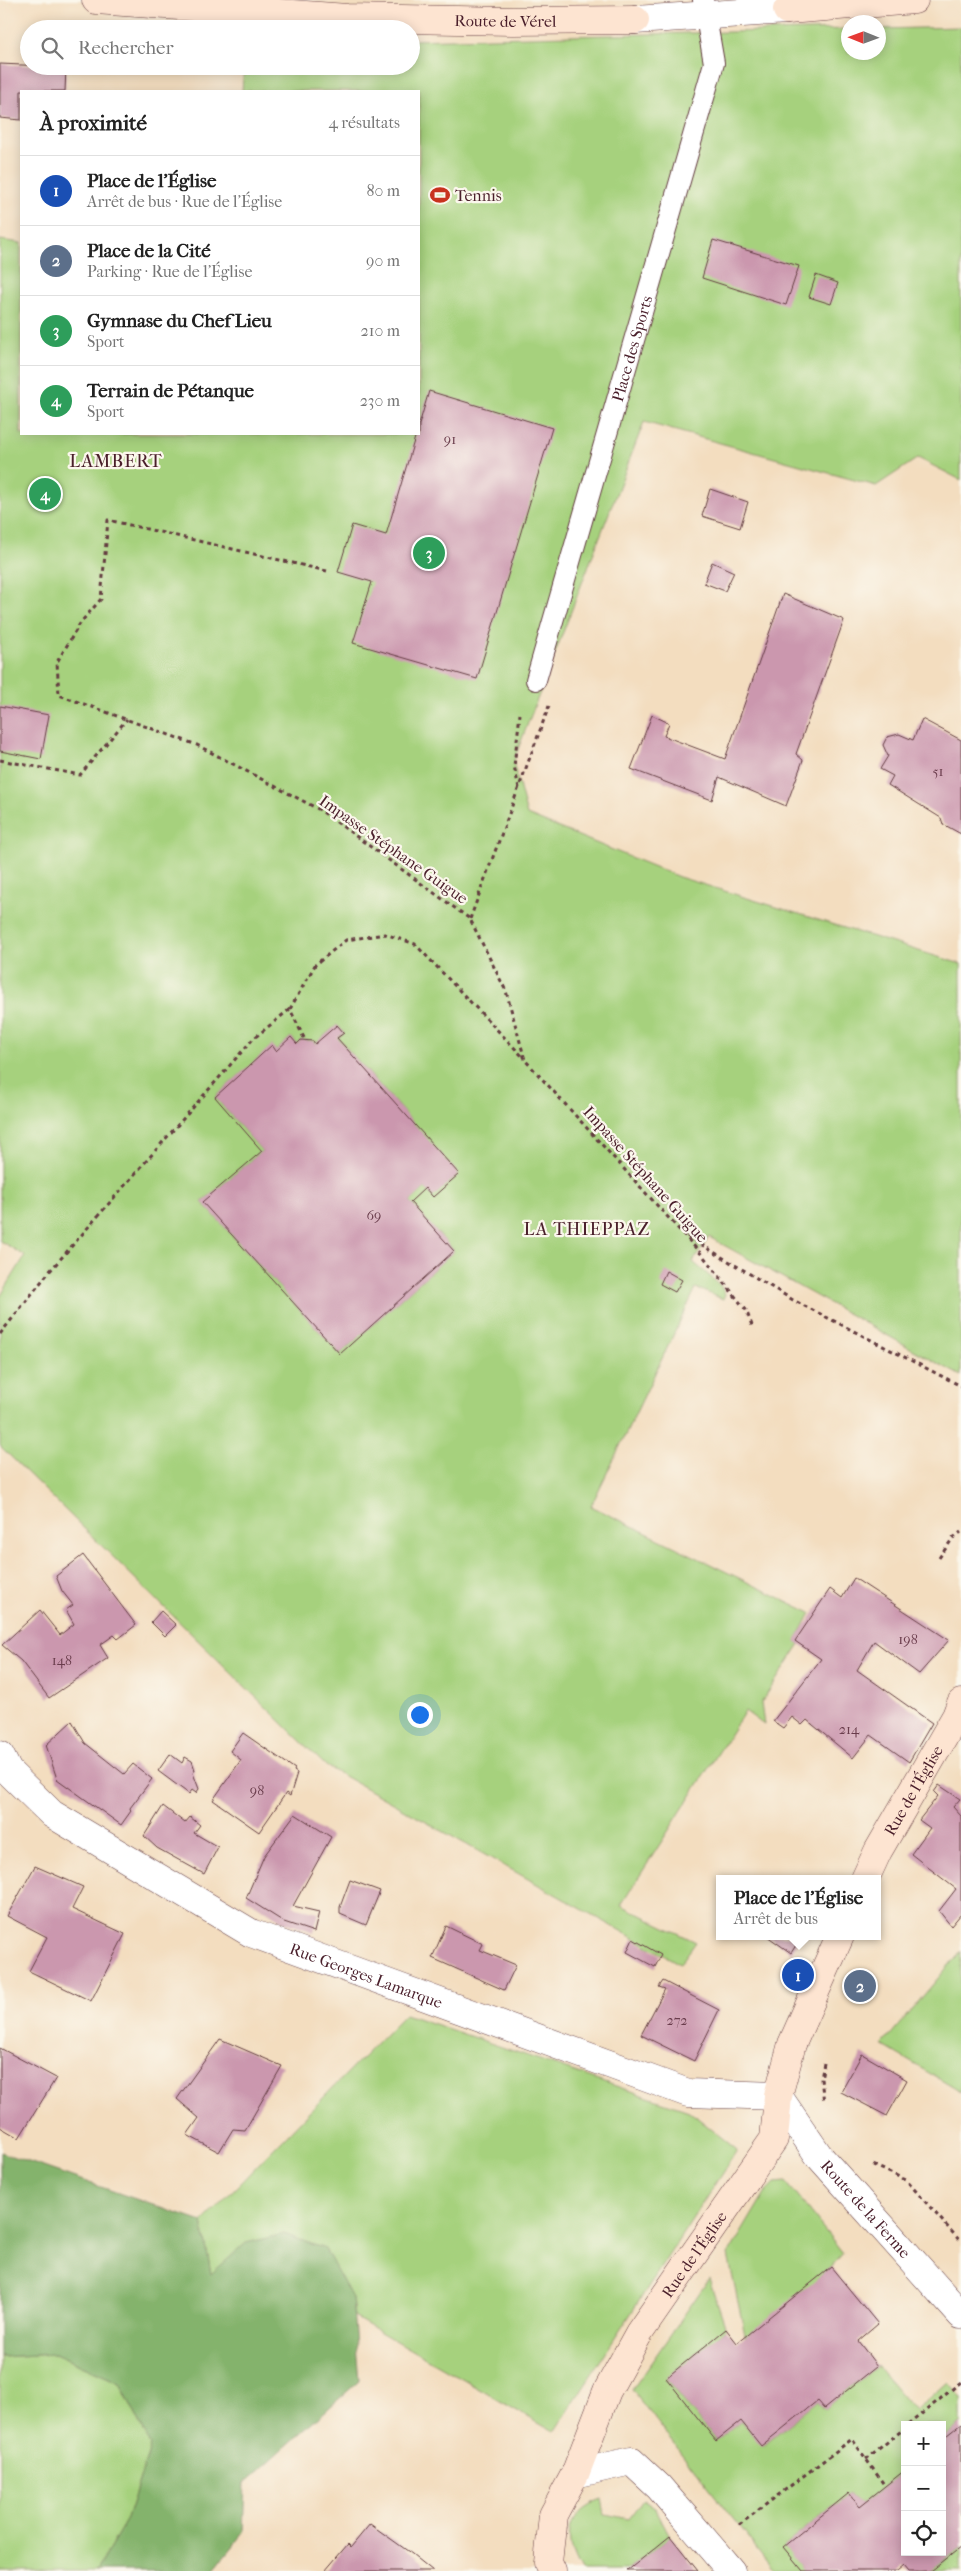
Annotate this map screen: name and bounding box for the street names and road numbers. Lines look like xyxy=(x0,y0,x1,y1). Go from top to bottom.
street label: Route de Vérel xyxy=(454,11,557,31)
street label: Place des Sports xyxy=(608,293,656,404)
street label: Impasse Stéphane Guigue xyxy=(316,791,472,908)
street label: Impasse Stéphane Guigue xyxy=(579,1102,712,1246)
street label: Rue de l'Église xyxy=(880,1742,947,1839)
street label: Rue Georges Lamarque xyxy=(287,1939,445,2012)
street label: Route de la Ferme xyxy=(817,2156,915,2262)
street label: Rue de l'Église xyxy=(658,2208,731,2301)

